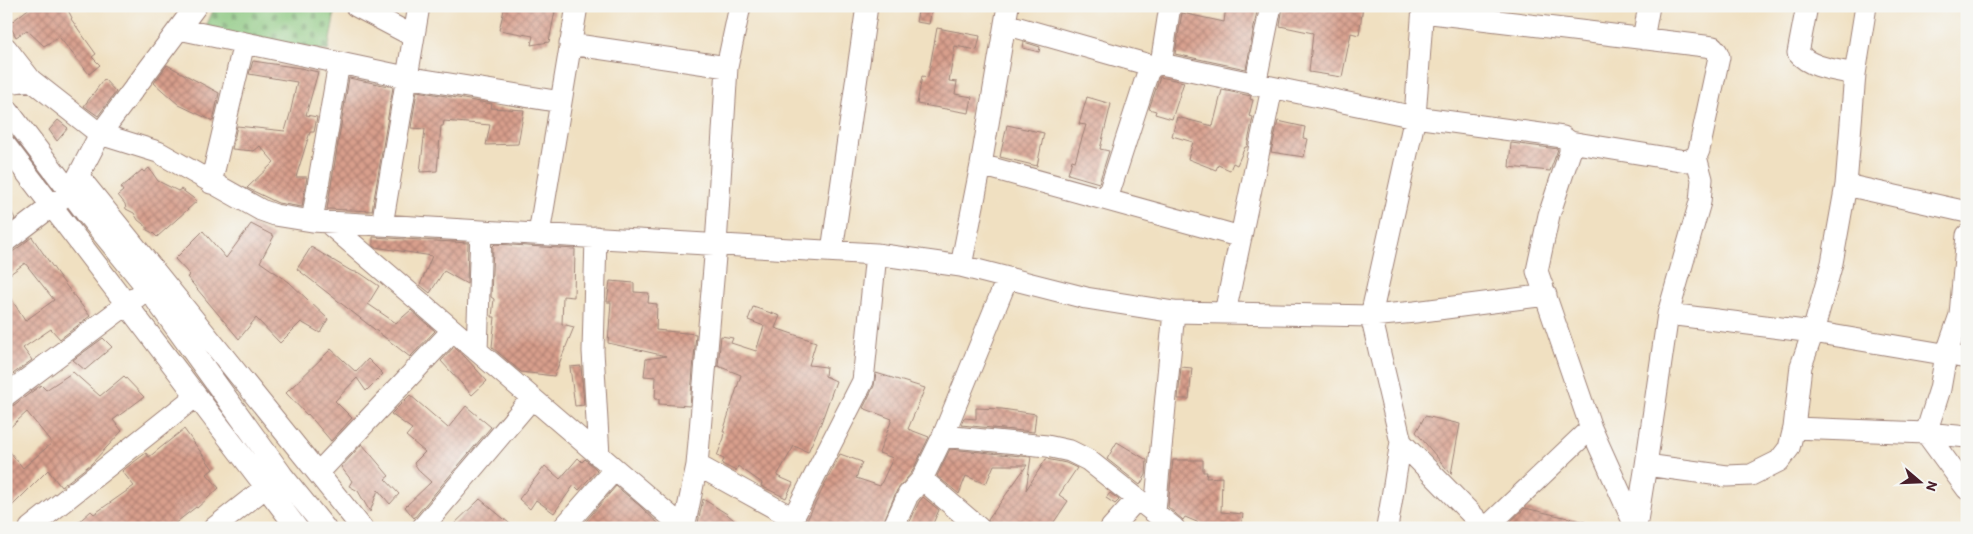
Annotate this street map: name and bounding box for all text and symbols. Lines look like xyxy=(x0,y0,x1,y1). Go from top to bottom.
north arrow xyxy=(1896,456,1946,506)
text: N xyxy=(1922,479,1941,493)

